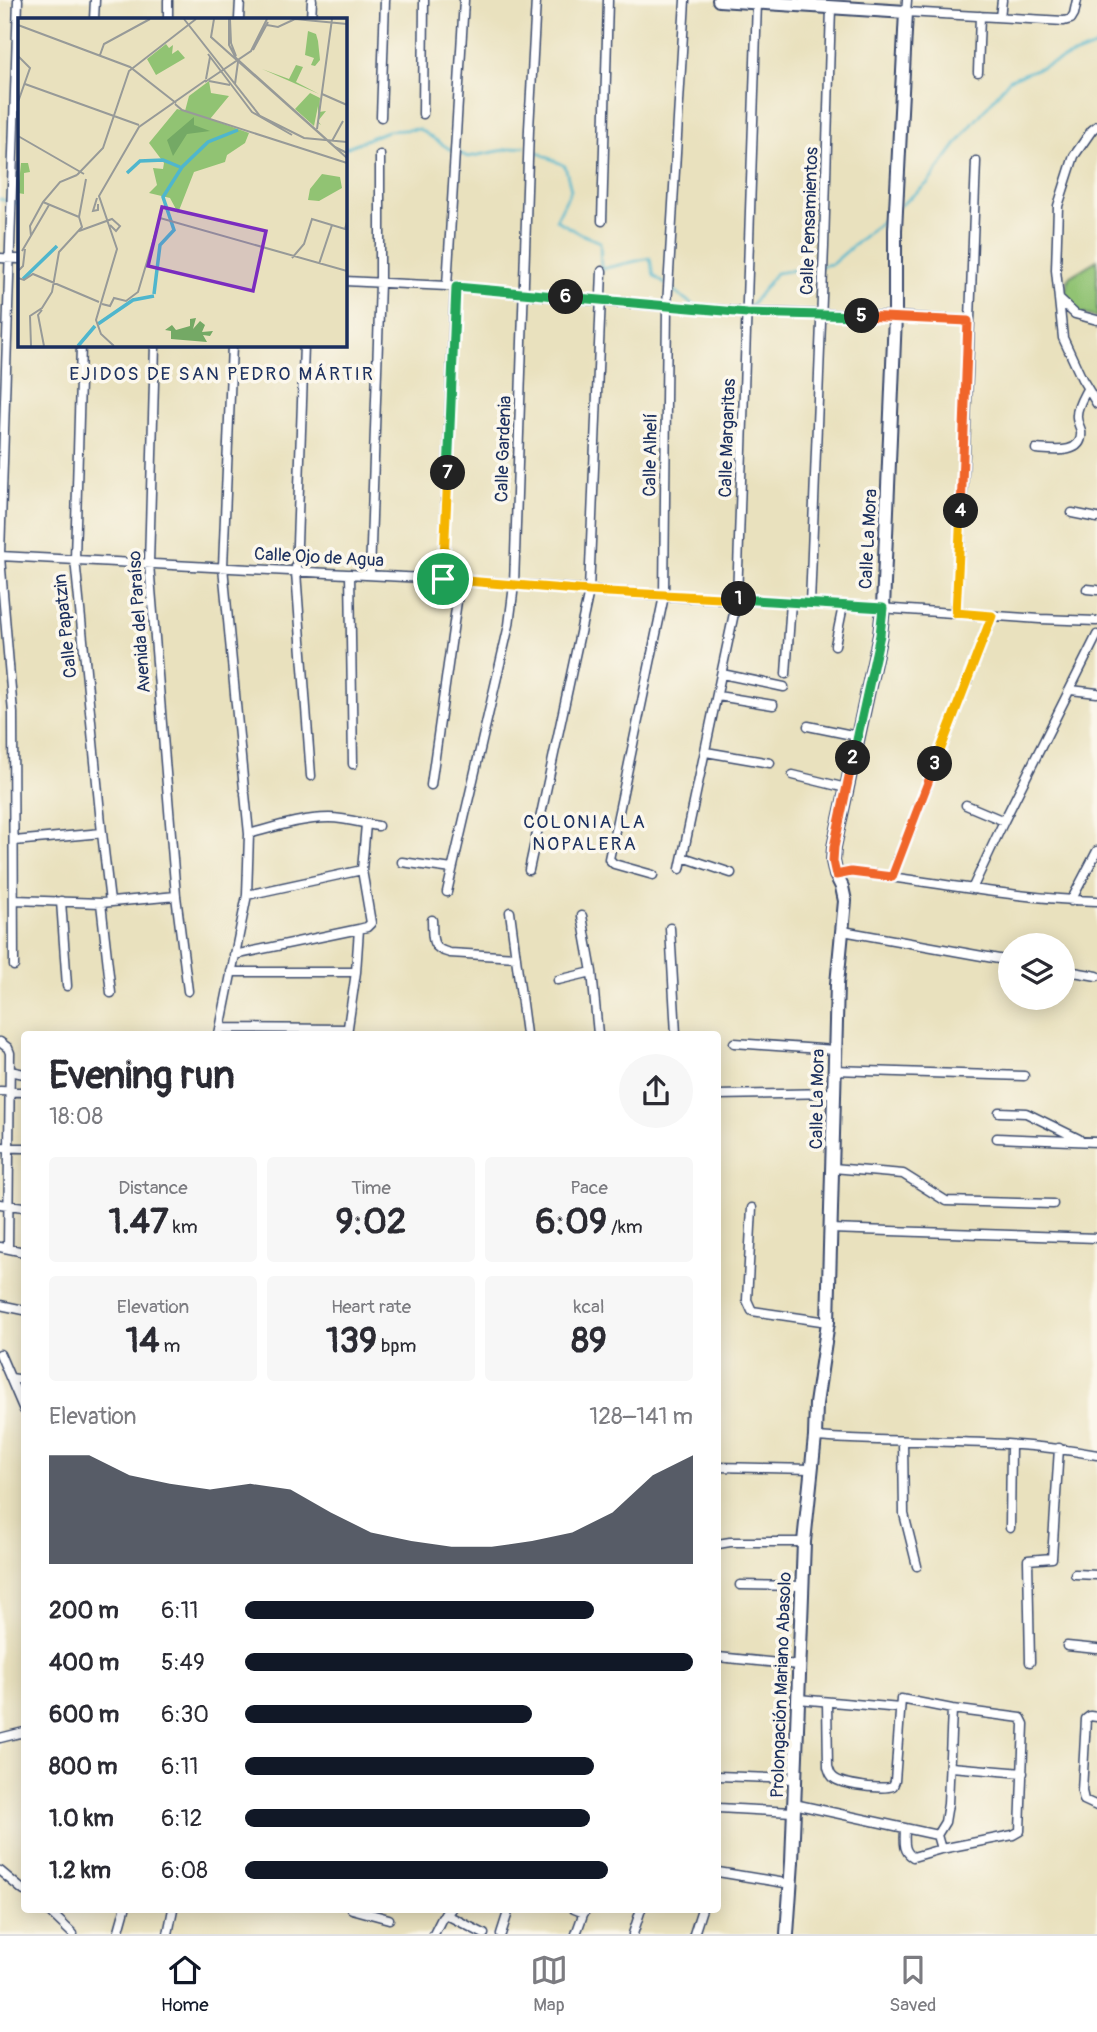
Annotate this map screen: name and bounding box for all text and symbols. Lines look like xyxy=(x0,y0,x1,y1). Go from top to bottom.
inset map xyxy=(18,18,346,346)
street label: Calle Pensamientos xyxy=(795,147,824,295)
pin: 6 xyxy=(548,280,584,314)
text: 6 xyxy=(560,284,571,308)
pin: 5 xyxy=(844,298,880,334)
text: 5 xyxy=(856,303,867,327)
district label: EJIDOS DE SAN PEDRO MÁRTIR xyxy=(69,362,375,386)
street label: Calle Margaritas xyxy=(714,378,741,498)
street label: Calle Gardenia xyxy=(490,395,517,503)
street label: Calle Alhelí xyxy=(638,413,663,497)
pin: 7 xyxy=(430,456,466,490)
text: 7 xyxy=(442,460,453,484)
street label: Calle La Mora xyxy=(854,488,883,590)
pin: 4 xyxy=(944,494,978,528)
text: 4 xyxy=(955,498,966,522)
street label: Calle Ojo de Agua xyxy=(254,543,384,572)
pin xyxy=(413,549,473,609)
street label: Avenida del Paraíso xyxy=(123,550,156,694)
icon: arrive xyxy=(424,560,462,598)
street label: Calle Papatzin xyxy=(49,573,82,679)
pin: 1 xyxy=(722,582,756,616)
text: 1 xyxy=(735,586,742,610)
pin: 2 xyxy=(836,740,870,776)
text: 2 xyxy=(847,745,858,769)
pin: 3 xyxy=(918,746,953,782)
text: 3 xyxy=(929,751,940,775)
district label: COLONIA LA NOPALERA xyxy=(523,810,647,856)
map controls xyxy=(998,933,1075,1010)
button: layers xyxy=(998,933,1075,1010)
street label: Calle La Mora xyxy=(805,1048,830,1150)
text: Evening run xyxy=(49,1052,235,1100)
button: share xyxy=(619,1054,693,1128)
text: 18:08 xyxy=(49,1102,103,1131)
text: Distance xyxy=(118,1176,188,1200)
text: Time xyxy=(351,1176,391,1200)
text: Pace xyxy=(570,1176,608,1200)
text: 1.47 xyxy=(108,1200,169,1244)
text: 9:02 xyxy=(336,1200,406,1244)
text: 6:09 xyxy=(535,1200,607,1244)
text: km xyxy=(169,1215,198,1239)
text: /km xyxy=(607,1215,643,1239)
text: Elevation xyxy=(117,1295,189,1319)
text: Heart rate xyxy=(331,1295,411,1319)
text: kcal xyxy=(574,1295,604,1319)
text: 14 xyxy=(126,1319,160,1363)
text: 139 xyxy=(326,1319,377,1363)
text: 89 xyxy=(571,1319,607,1363)
text: m xyxy=(160,1334,181,1358)
text: bpm xyxy=(377,1334,416,1358)
text: Elevation xyxy=(49,1402,137,1431)
text: 128–141 m xyxy=(589,1402,693,1431)
street label: Prolongación Mariano Abasolo xyxy=(766,1571,797,1799)
text: 200 m xyxy=(49,1596,119,1625)
text: 6:11 xyxy=(161,1596,199,1625)
text: 400 m xyxy=(49,1648,119,1677)
text: 5:49 xyxy=(161,1648,205,1677)
text: 600 m xyxy=(49,1700,119,1729)
text: 6:30 xyxy=(161,1700,209,1729)
text: 800 m xyxy=(49,1752,117,1781)
text: 6:11 xyxy=(161,1752,199,1781)
text: 1.0 km xyxy=(49,1804,114,1833)
text: 6:12 xyxy=(161,1804,202,1833)
text: 1.2 km xyxy=(49,1856,111,1885)
text: 6:08 xyxy=(161,1856,208,1885)
tab: Home xyxy=(161,1951,209,2017)
tab: Map xyxy=(530,1951,568,2017)
tab: Saved xyxy=(889,1951,936,2017)

